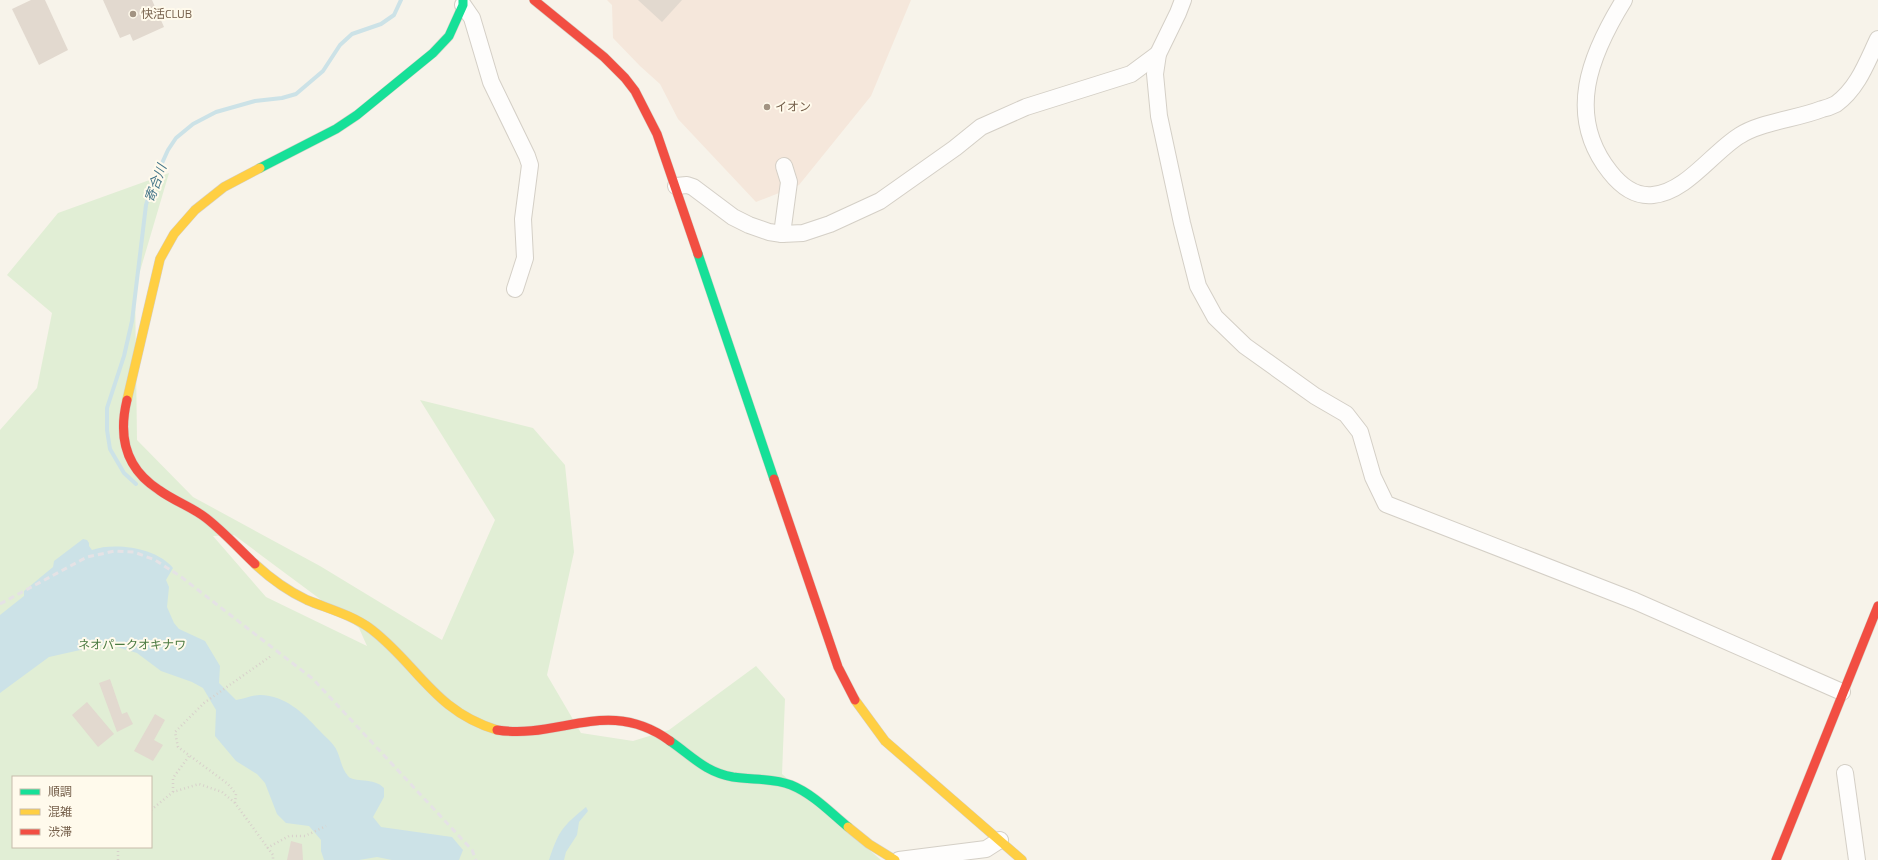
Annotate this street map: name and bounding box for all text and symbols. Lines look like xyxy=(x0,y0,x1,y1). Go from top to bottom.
place label: 快活CLUB xyxy=(141,4,192,23)
marker: 快活CLUB xyxy=(128,9,138,19)
place label: イオン xyxy=(775,97,811,116)
marker: イオン xyxy=(762,102,772,112)
water label: 寄合川 xyxy=(139,159,172,205)
park label: ネオパークオキナワ xyxy=(78,635,186,654)
legend xyxy=(12,776,152,848)
text: 順調 xyxy=(48,782,72,801)
text: 混雑 xyxy=(48,802,72,821)
text: 渋滞 xyxy=(48,822,72,841)

